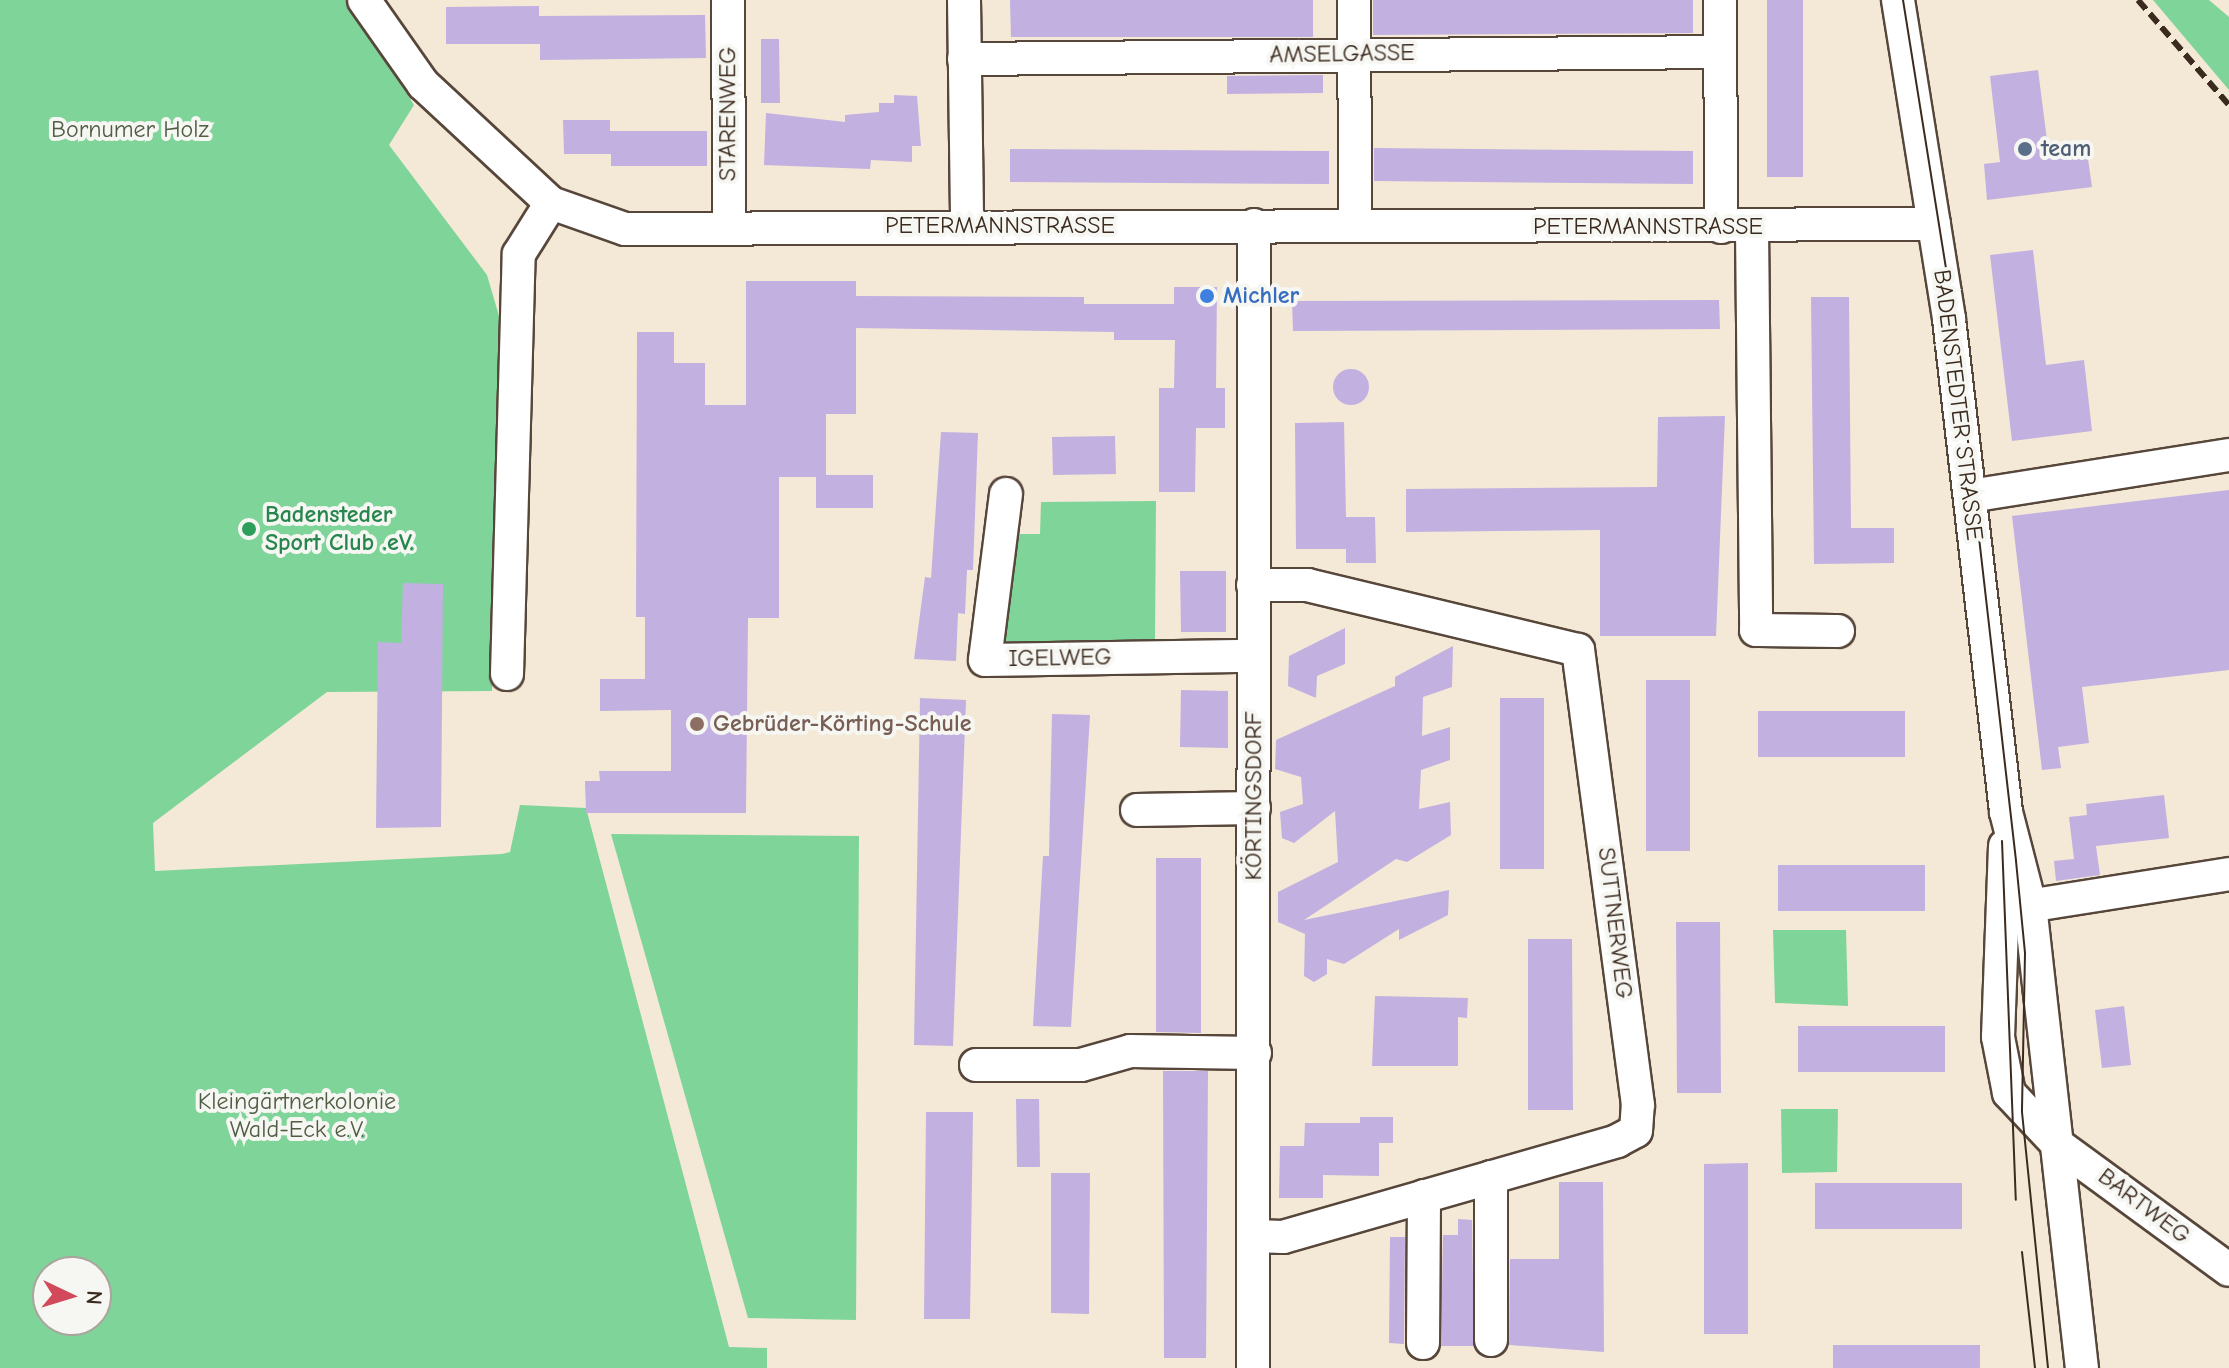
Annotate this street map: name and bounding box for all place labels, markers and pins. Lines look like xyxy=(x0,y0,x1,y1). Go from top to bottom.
place label: team xyxy=(2041,135,2091,163)
marker: team xyxy=(2016,140,2034,158)
place label: Michler xyxy=(1223,282,1299,310)
marker: Michler xyxy=(1198,287,1216,305)
place label: Badensteder Sport Club .eV. xyxy=(265,501,414,557)
marker: Badensteder Sport Club .eV. xyxy=(240,520,258,538)
place label: Gebrüder-Körting-Schule xyxy=(713,710,972,738)
marker: Gebrüder-Körting-Schule xyxy=(688,715,706,733)

